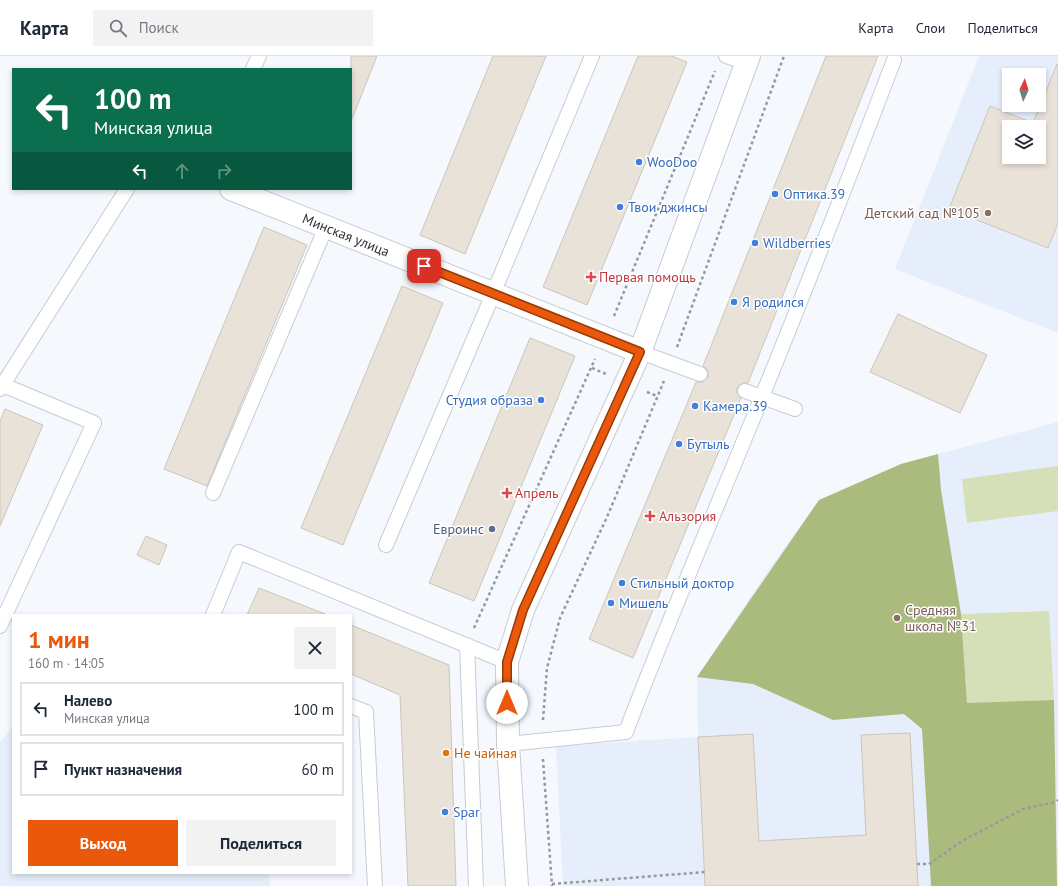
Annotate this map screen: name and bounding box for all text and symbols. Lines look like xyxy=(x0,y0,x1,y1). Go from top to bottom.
search box xyxy=(93,10,373,46)
text: Карта xyxy=(20,16,69,40)
icon: search xyxy=(107,17,129,39)
text: Поиск xyxy=(139,18,179,37)
text: Карта xyxy=(858,19,894,37)
text: Слои xyxy=(916,19,945,37)
text: Поделиться xyxy=(967,19,1038,37)
north arrow xyxy=(1002,68,1046,112)
map controls xyxy=(1002,68,1046,164)
text: 100 m xyxy=(94,80,171,117)
icon: left xyxy=(28,84,80,136)
text: Минская улица xyxy=(94,116,213,139)
button: layers xyxy=(1002,120,1046,164)
place label: WooDoo xyxy=(647,153,697,171)
marker: WooDoo xyxy=(634,157,644,167)
icon: left xyxy=(129,160,151,182)
icon: ahead xyxy=(171,160,193,182)
icon: right xyxy=(213,160,235,182)
place label: Оптика.39 xyxy=(783,185,845,203)
marker: Оптика.39 xyxy=(770,189,780,199)
place label: Твои джинсы xyxy=(628,198,708,216)
marker: Твои джинсы xyxy=(615,202,625,212)
place label: Детский сад №105 xyxy=(865,204,980,222)
marker: Детский сад №105 xyxy=(983,208,993,218)
street label: Минская улица xyxy=(300,209,392,261)
place label: Wildberries xyxy=(763,234,831,252)
marker: Wildberries xyxy=(750,238,760,248)
pin xyxy=(407,249,441,283)
icon: arrive xyxy=(413,255,435,277)
place label: Первая помощь xyxy=(599,268,696,286)
marker: Первая помощь xyxy=(586,272,596,282)
place label: Я родился xyxy=(742,293,804,311)
marker: Я родился xyxy=(729,297,739,307)
place label: Студия образа xyxy=(446,391,533,409)
marker: Студия образа xyxy=(536,395,546,405)
place label: Камера.39 xyxy=(703,397,767,415)
marker: Камера.39 xyxy=(690,401,700,411)
place label: Бутыль xyxy=(687,435,730,453)
marker: Бутыль xyxy=(674,439,684,449)
place label: Апрель xyxy=(515,484,559,502)
marker: Апрель xyxy=(502,488,512,498)
place label: Альзория xyxy=(659,507,716,525)
marker: Альзория xyxy=(644,510,656,522)
place label: Евроинс xyxy=(433,520,484,538)
marker: Евроинс xyxy=(487,524,497,534)
place label: Стильный доктор xyxy=(630,574,734,592)
marker: Стильный доктор xyxy=(617,578,627,588)
place label: Мишель xyxy=(619,594,669,612)
marker: Мишель xyxy=(606,598,616,608)
place label: Средняя школа №31 xyxy=(905,601,977,635)
marker: Средняя школа №31 xyxy=(892,613,902,623)
text: 1 мин xyxy=(28,624,90,655)
button: close xyxy=(294,627,336,669)
text: 160 m · 14:05 xyxy=(28,655,105,672)
position arrow xyxy=(486,682,528,724)
text: Налево xyxy=(64,691,112,710)
icon: left xyxy=(30,698,52,720)
text: 100 m xyxy=(293,700,334,719)
text: Минская улица xyxy=(64,710,150,727)
place label: Не чайная xyxy=(454,744,517,762)
marker: Не чайная xyxy=(441,748,451,758)
icon: arrive xyxy=(30,758,52,780)
text: Пункт назначения xyxy=(64,760,182,779)
text: 60 m xyxy=(301,760,334,779)
place label: Spar xyxy=(453,803,480,821)
marker: Spar xyxy=(440,807,450,817)
button: Выход xyxy=(28,820,178,866)
button: Поделиться xyxy=(186,820,336,866)

